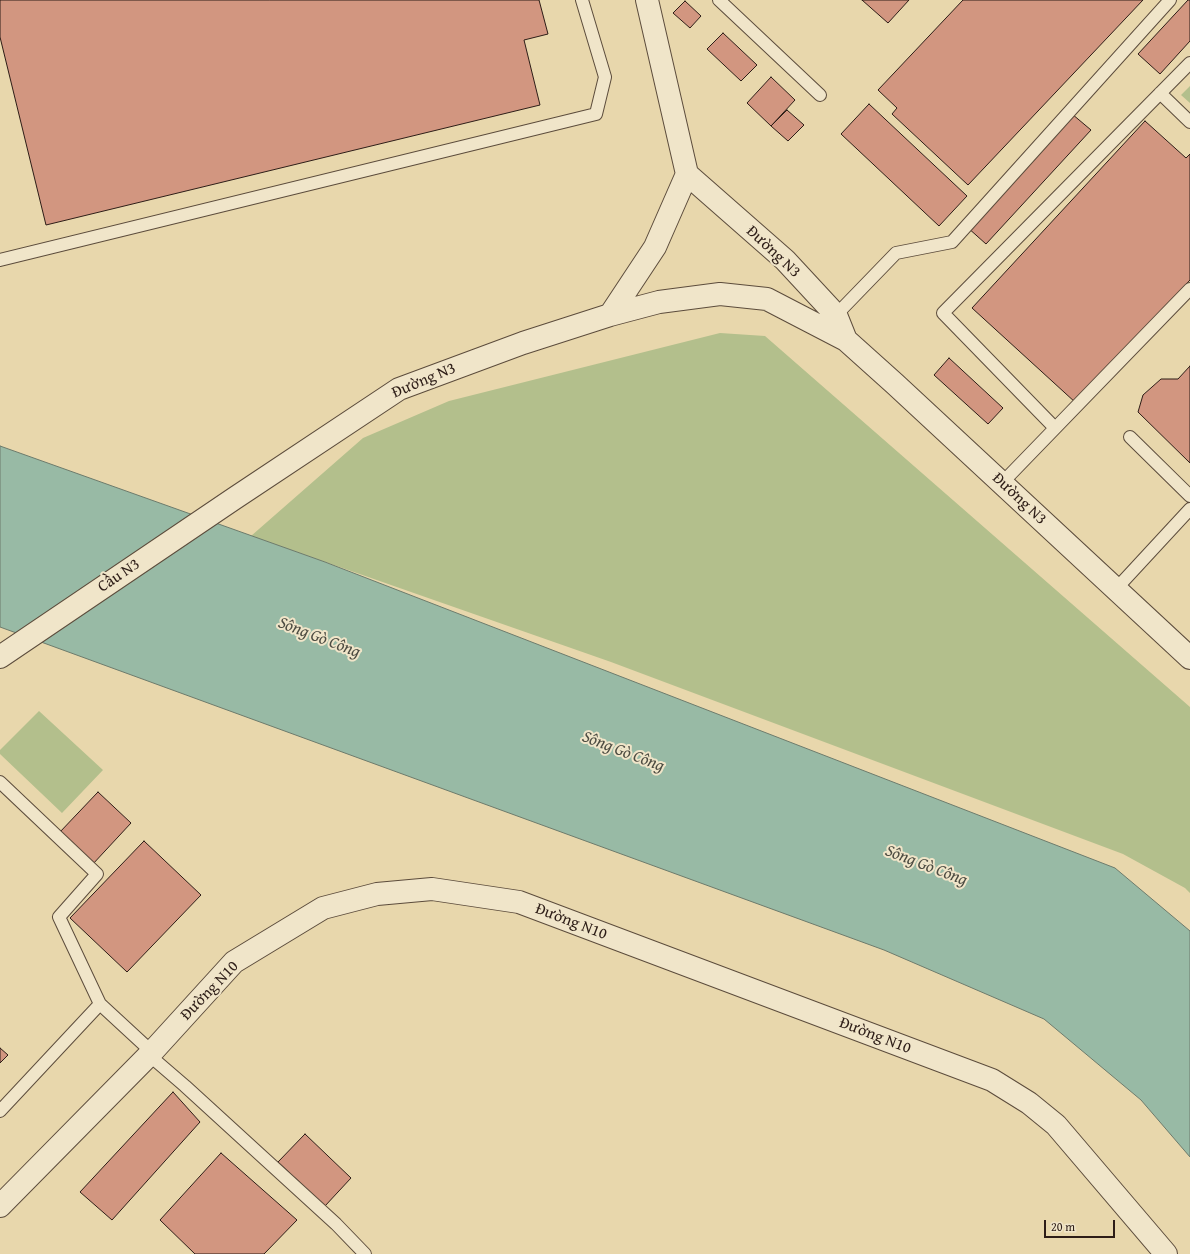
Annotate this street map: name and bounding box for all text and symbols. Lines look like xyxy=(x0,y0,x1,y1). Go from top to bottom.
street label: Đường N3 xyxy=(742,222,804,282)
street label: Đường N3 xyxy=(389,359,459,403)
street label: Đường N3 xyxy=(988,469,1050,529)
street label: Cầu N3 xyxy=(94,555,144,597)
water label: Sông Gò Công xyxy=(275,613,363,663)
water label: Sông Gò Công xyxy=(579,727,667,777)
water label: Sông Gò Công xyxy=(882,841,970,891)
street label: Đường N10 xyxy=(533,900,609,944)
street label: Đường N10 xyxy=(177,957,243,1025)
street label: Đường N10 xyxy=(837,1014,913,1058)
scale bar xyxy=(1046,1212,1117,1238)
text: 20 m xyxy=(1051,1218,1075,1235)

